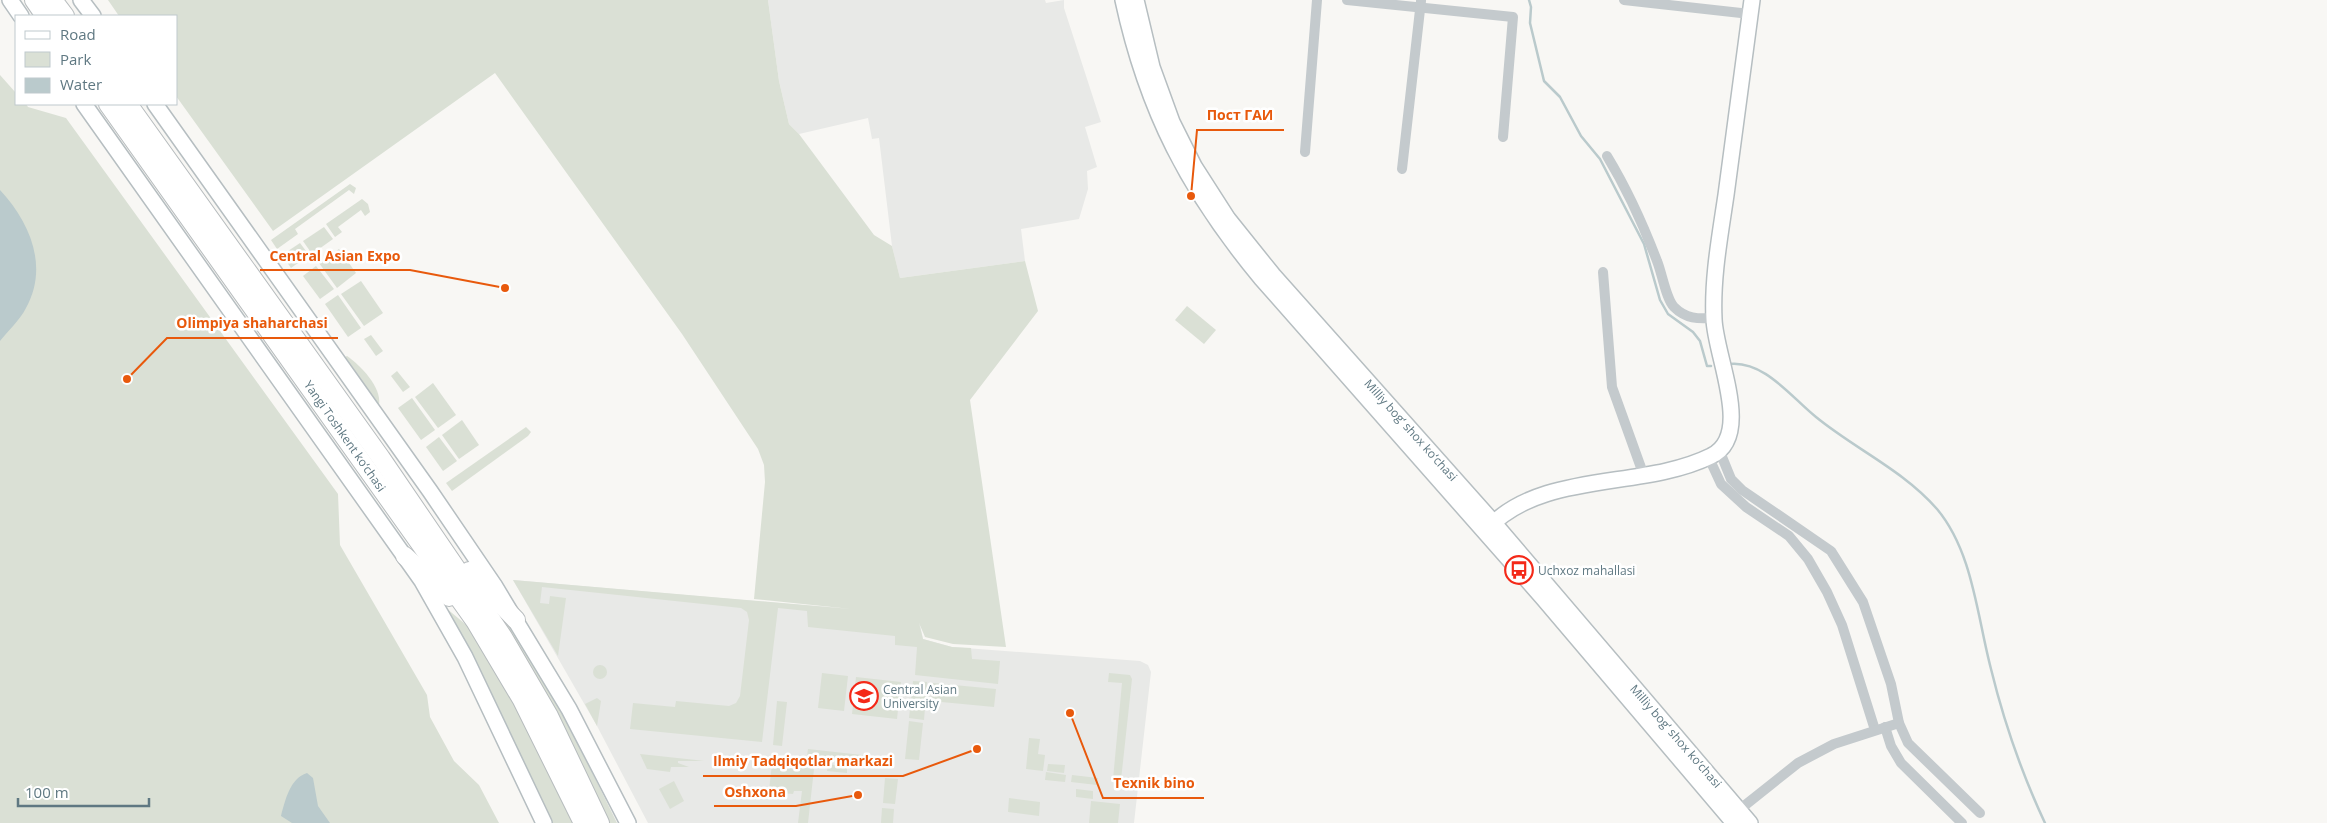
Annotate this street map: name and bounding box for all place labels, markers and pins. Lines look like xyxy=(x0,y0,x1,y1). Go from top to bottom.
callout: Пост ГАИ xyxy=(1197,101,1284,130)
callout: Central Asian Expo xyxy=(260,241,410,270)
callout: Olimpiya shaharchasi xyxy=(167,309,338,338)
bus stop icon: Uchxoz mahallasi xyxy=(1504,555,1534,585)
place label: Uchxoz mahallasi xyxy=(1538,562,1635,579)
school or university icon: Central Asian University xyxy=(849,681,879,711)
place label: Central Asian University xyxy=(883,681,957,712)
callout: Ilmiy Tadqiqotlar markazi xyxy=(703,747,903,776)
callout: Texnik bino xyxy=(1103,769,1204,798)
callout: Oshxona xyxy=(714,777,796,806)

